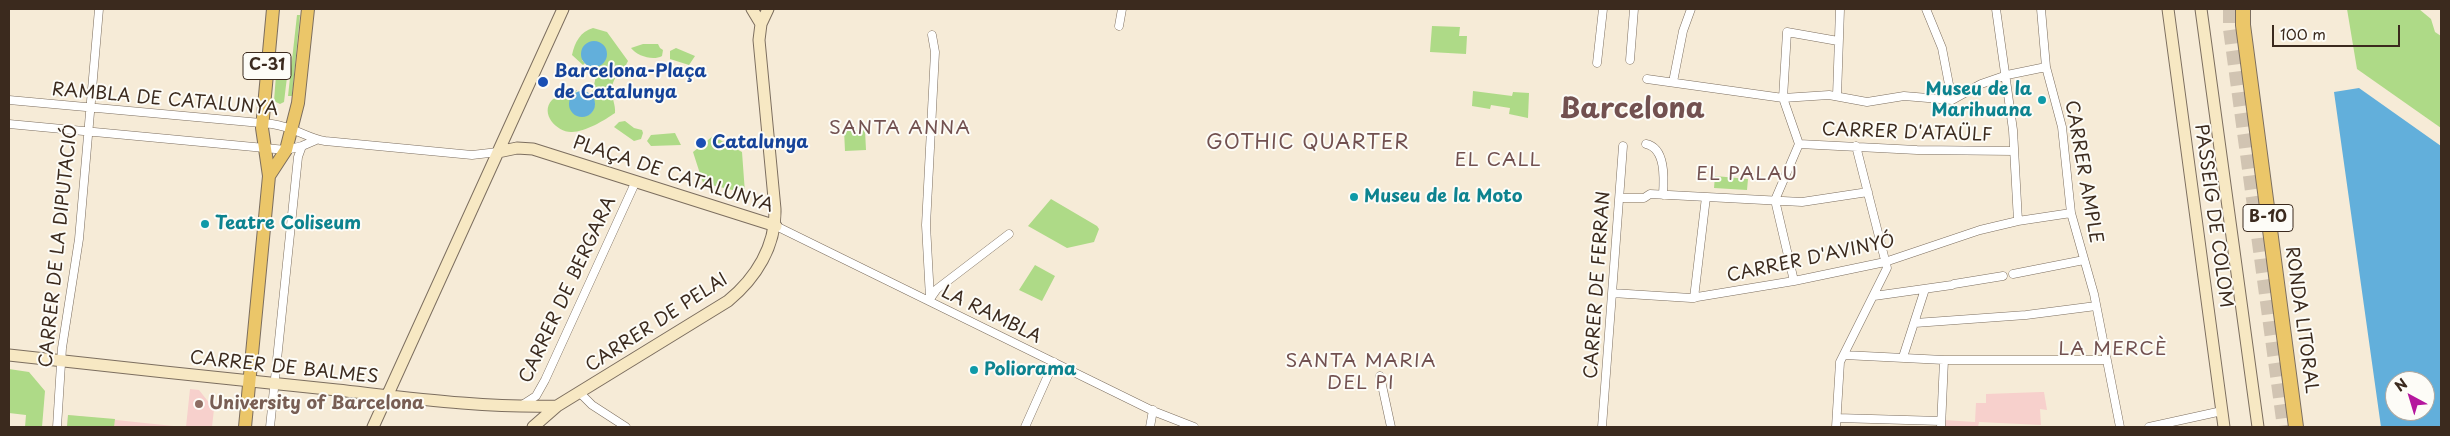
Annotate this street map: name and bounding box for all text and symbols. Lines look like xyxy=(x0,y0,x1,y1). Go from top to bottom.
scale bar xyxy=(2275,15,2402,47)
text: 100 m xyxy=(2280,22,2326,45)
road number: C-31 xyxy=(243,52,291,80)
place label: Barcelona-Plaça de Catalunya xyxy=(554,61,707,104)
marker: Barcelona-Plaça de Catalunya xyxy=(536,75,550,89)
street label: RAMBLA DE CATALUNYA xyxy=(51,79,279,121)
place label: Museu de la Marihuana xyxy=(1925,79,2032,122)
district label: Barcelona xyxy=(1559,93,1705,127)
marker: Museu de la Marihuana xyxy=(2036,94,2048,106)
street label: CARRER AMPLE xyxy=(2060,99,2106,245)
district label: SANTA ANNA xyxy=(827,118,973,140)
street label: CARRER D'ATAÜLF xyxy=(1821,119,1993,147)
street label: CARRER DE LA DIPUTACIÓ xyxy=(35,123,83,369)
street label: PASSEIG DE COLOM xyxy=(2189,123,2237,309)
district label: GOTHIC QUARTER xyxy=(1205,131,1411,155)
street label: PLAÇA DE CATALUNYA xyxy=(570,132,776,218)
place label: Catalunya xyxy=(712,132,808,154)
marker: Catalunya xyxy=(694,136,708,150)
district label: EL CALL xyxy=(1454,150,1542,172)
district label: EL PALAU xyxy=(1695,164,1799,186)
place label: Museu de la Moto xyxy=(1364,186,1522,208)
street label: CARRER DE FERRAN xyxy=(1581,190,1615,380)
marker: Museu de la Moto xyxy=(1348,191,1360,203)
street label: CARRER DE BERGARA xyxy=(515,193,621,387)
road number: B-10 xyxy=(2243,204,2293,232)
place label: Teatre Coliseum xyxy=(215,213,361,235)
marker: Teatre Coliseum xyxy=(199,218,211,230)
street label: CARRER D'AVINYÓ xyxy=(1725,231,1897,287)
street label: RONDA LITORAL xyxy=(2280,245,2322,395)
street label: CARRER DE PELAI xyxy=(582,269,732,377)
street label: LA RAMBLA xyxy=(938,282,1044,348)
district label: LA MERCÈ xyxy=(2058,339,2168,361)
street label: CARRER DE BALMES xyxy=(189,347,379,389)
district label: SANTA MARIA DEL PI xyxy=(1284,351,1438,395)
place label: Poliorama xyxy=(984,359,1076,381)
marker: Poliorama xyxy=(968,364,980,376)
north arrow xyxy=(2385,371,2435,421)
text: N xyxy=(2390,373,2412,396)
place label: University of Barcelona xyxy=(209,393,424,415)
marker: University of Barcelona xyxy=(193,398,205,410)

